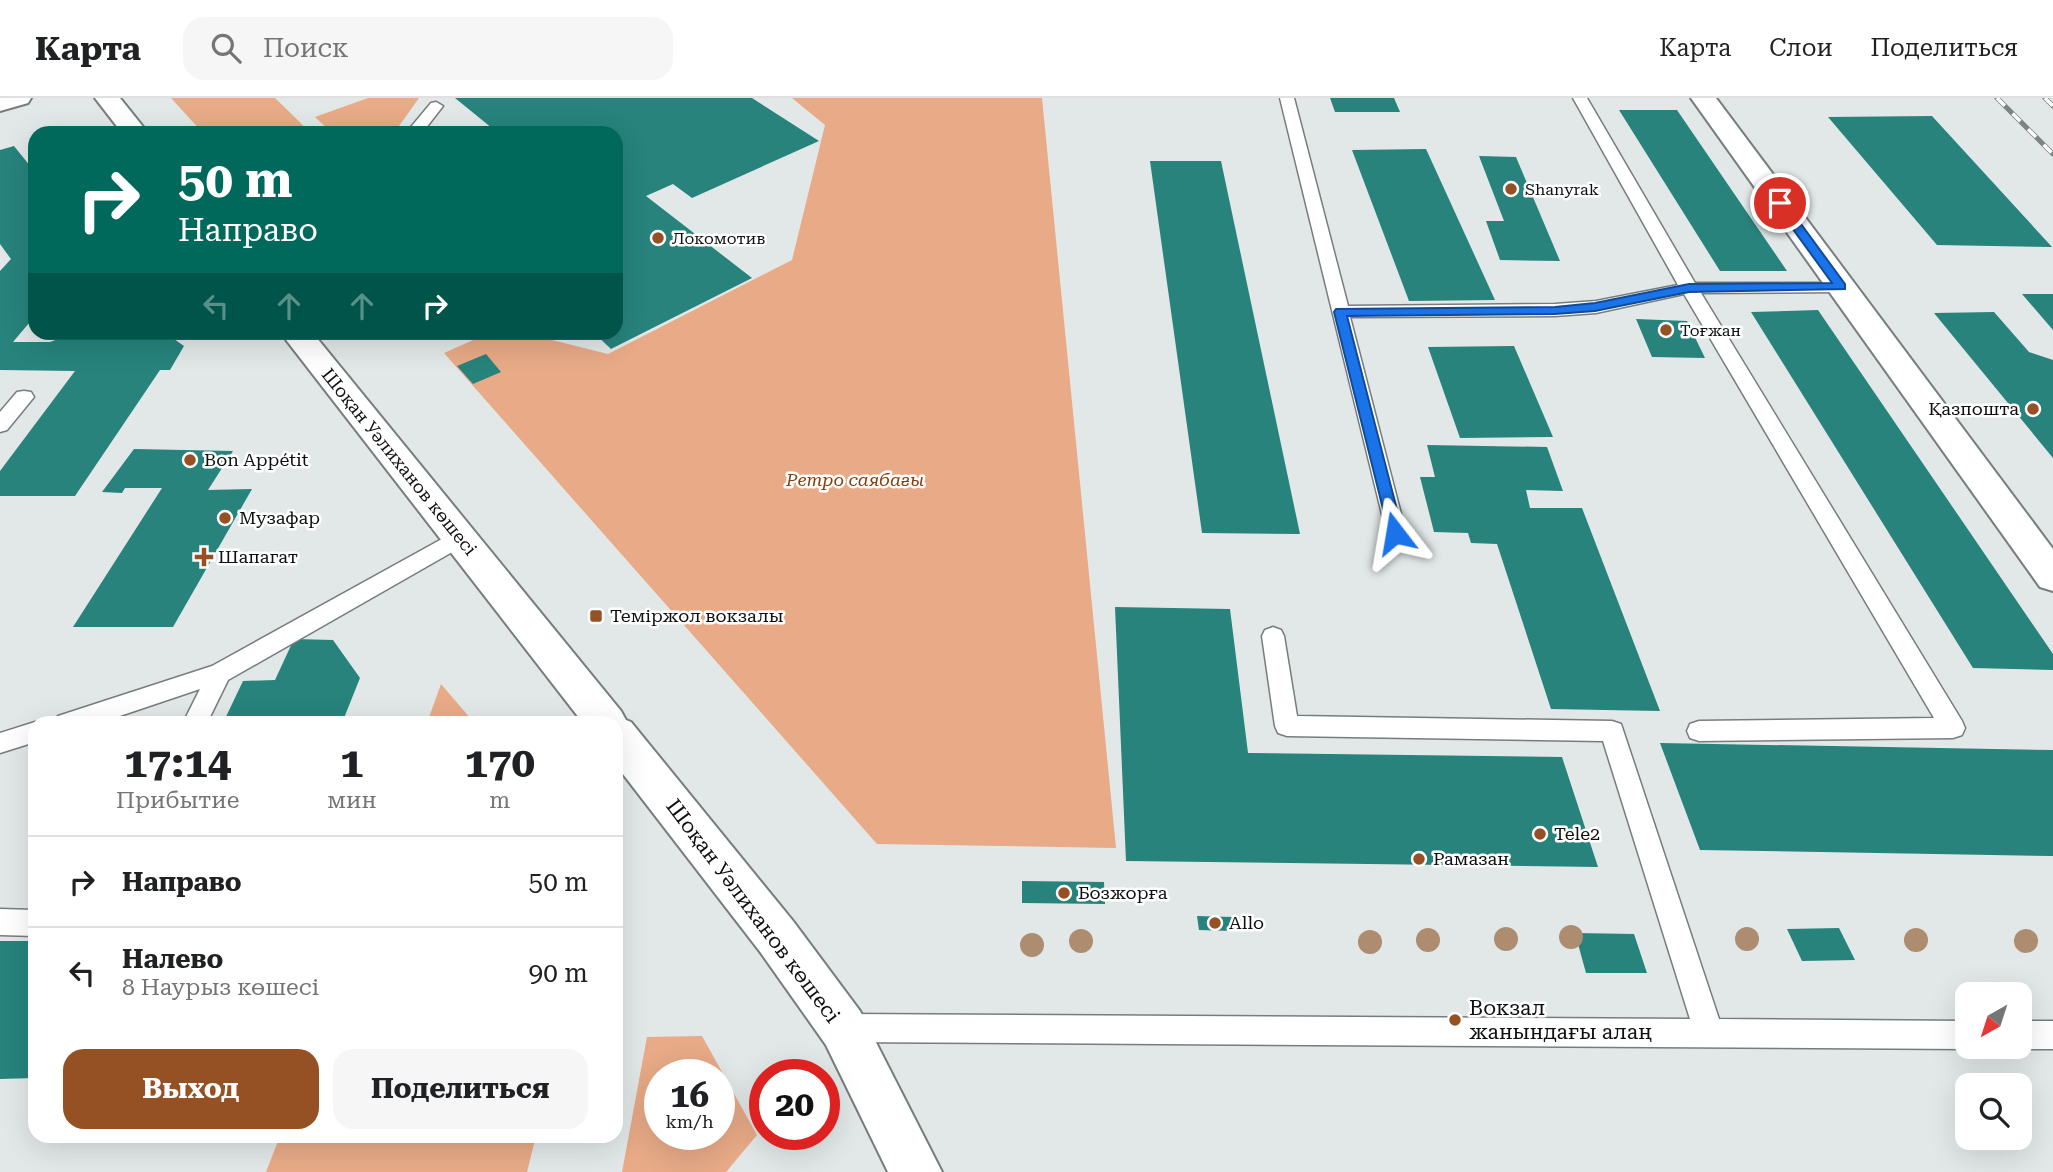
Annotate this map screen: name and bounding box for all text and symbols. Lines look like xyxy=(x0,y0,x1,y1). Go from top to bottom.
search box xyxy=(183,17,673,80)
text: Карта xyxy=(35,29,141,68)
icon: search xyxy=(207,29,245,67)
text: Поиск xyxy=(263,33,349,63)
text: Карта xyxy=(1659,34,1731,62)
text: Слои xyxy=(1769,34,1832,62)
text: Поделиться xyxy=(1870,34,2018,62)
text: 50 m xyxy=(178,152,293,209)
icon: right xyxy=(63,154,154,245)
pin xyxy=(1750,173,1810,233)
place label: Shanyrak xyxy=(1525,180,1599,199)
marker: Shanyrak xyxy=(1503,181,1519,197)
icon: arrive xyxy=(1761,184,1799,222)
text: Направо xyxy=(178,211,318,249)
place label: Локомотив xyxy=(672,229,766,248)
marker: Локомотив xyxy=(650,230,666,246)
icon: left xyxy=(197,287,235,325)
icon: ahead xyxy=(270,287,308,325)
icon: ahead xyxy=(343,287,381,325)
icon: right xyxy=(416,287,454,325)
place label: Тоғжан xyxy=(1680,321,1741,340)
marker: Тоғжан xyxy=(1658,322,1674,338)
street label: Шоқан Уәлиханов көшесі xyxy=(318,364,481,559)
place label: Қазпошта xyxy=(1928,398,2019,419)
marker: Қазпошта xyxy=(2025,401,2041,417)
place label: Bon Appétit xyxy=(204,449,309,470)
marker: Bon Appétit xyxy=(182,452,198,468)
park label: Ретро саябағы xyxy=(785,469,924,490)
position arrow xyxy=(1358,496,1432,570)
place label: Музафар xyxy=(239,507,320,528)
marker: Музафар xyxy=(217,510,233,526)
place label: Шапагат xyxy=(218,546,298,567)
marker: Шапагат xyxy=(196,549,212,565)
place label: Теміржол вокзалы xyxy=(610,605,784,626)
marker: Теміржол вокзалы xyxy=(588,608,604,624)
text: 17:14 xyxy=(124,738,231,787)
text: 1 xyxy=(340,738,364,787)
text: 170 xyxy=(464,738,535,787)
text: Прибытие xyxy=(116,787,239,814)
text: мин xyxy=(327,787,376,814)
text: m xyxy=(489,787,510,814)
street label: Шоқан Уәлиханов көшесі xyxy=(661,795,845,1028)
place label: Tele2 xyxy=(1554,823,1600,844)
marker: Tele2 xyxy=(1532,826,1548,842)
place label: Рамазан xyxy=(1433,848,1509,869)
marker: Рамазан xyxy=(1411,851,1427,867)
icon: right xyxy=(63,863,101,901)
text: Направо xyxy=(122,867,242,897)
text: 50 m xyxy=(529,867,588,897)
place label: Бозжорға xyxy=(1078,882,1168,903)
marker: Бозжорға xyxy=(1056,885,1072,901)
place label: Allo xyxy=(1229,912,1264,933)
marker: Allo xyxy=(1207,915,1223,931)
text: Налево xyxy=(122,944,223,974)
icon: left xyxy=(63,954,101,992)
text: 90 m xyxy=(529,958,588,988)
text: 8 Наурыз көшесі xyxy=(122,974,319,1001)
north arrow xyxy=(1955,982,2032,1059)
map controls xyxy=(1955,982,2032,1150)
place label: Вокзал жанындағы алаң xyxy=(1469,996,1652,1044)
marker: Вокзал жанындағы алаң xyxy=(1447,1012,1463,1028)
button: Выход xyxy=(63,1049,319,1129)
button: Поделиться xyxy=(333,1049,588,1129)
speed limit sign: 20 xyxy=(749,1059,840,1150)
button: search xyxy=(1955,1073,2032,1150)
text: 16 xyxy=(670,1075,709,1116)
text: km/h xyxy=(665,1111,714,1132)

